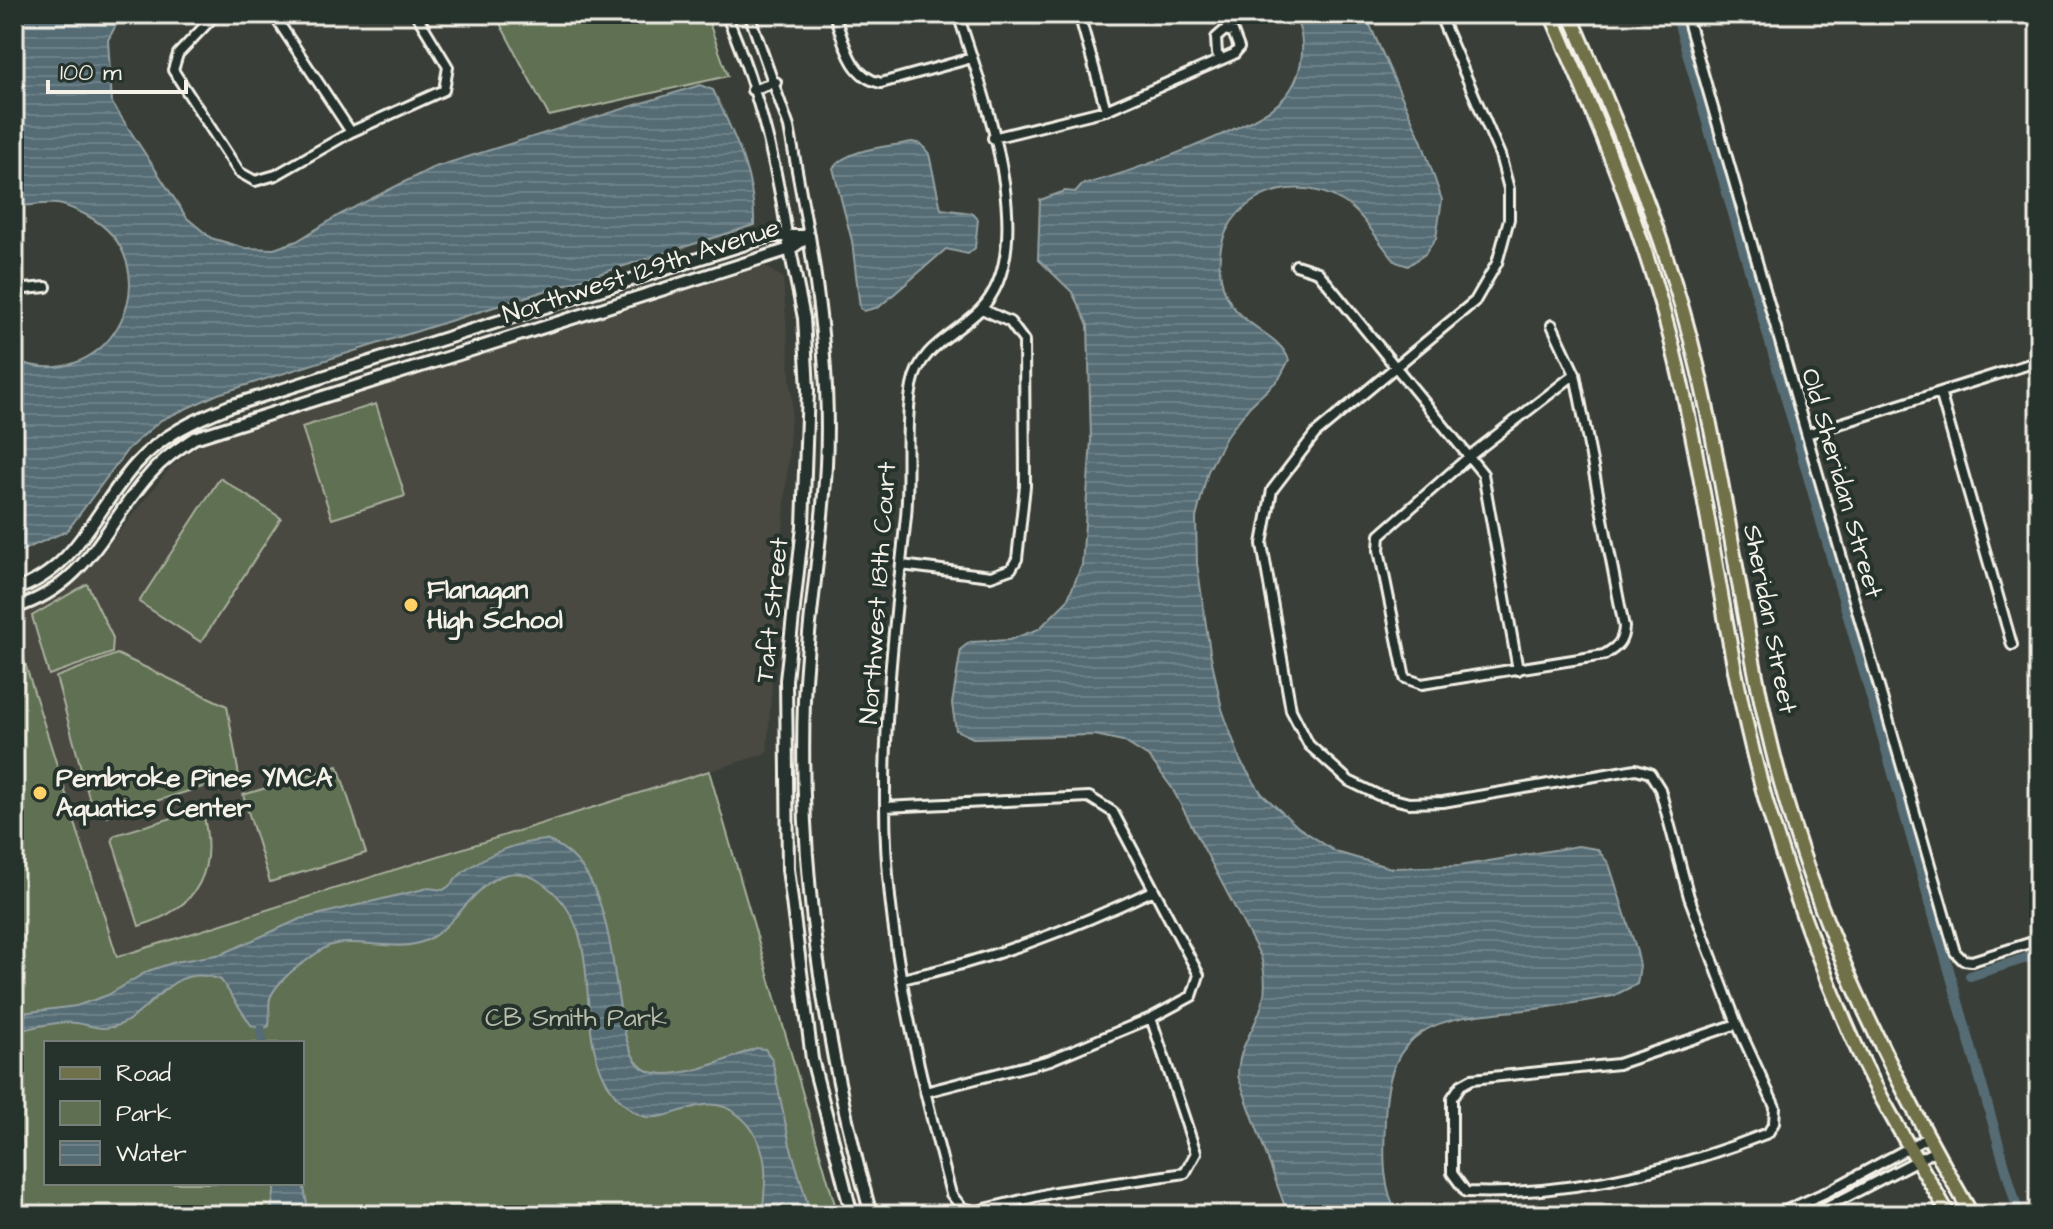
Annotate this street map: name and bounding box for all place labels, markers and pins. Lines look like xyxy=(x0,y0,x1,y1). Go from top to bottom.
place label: Flanagan High School xyxy=(427,572,563,641)
marker: Flanagan High School xyxy=(402,596,420,614)
place label: Pembroke Pines YMCA Aquatics Center xyxy=(56,760,333,826)
marker: Pembroke Pines YMCA Aquatics Center xyxy=(31,784,49,802)

